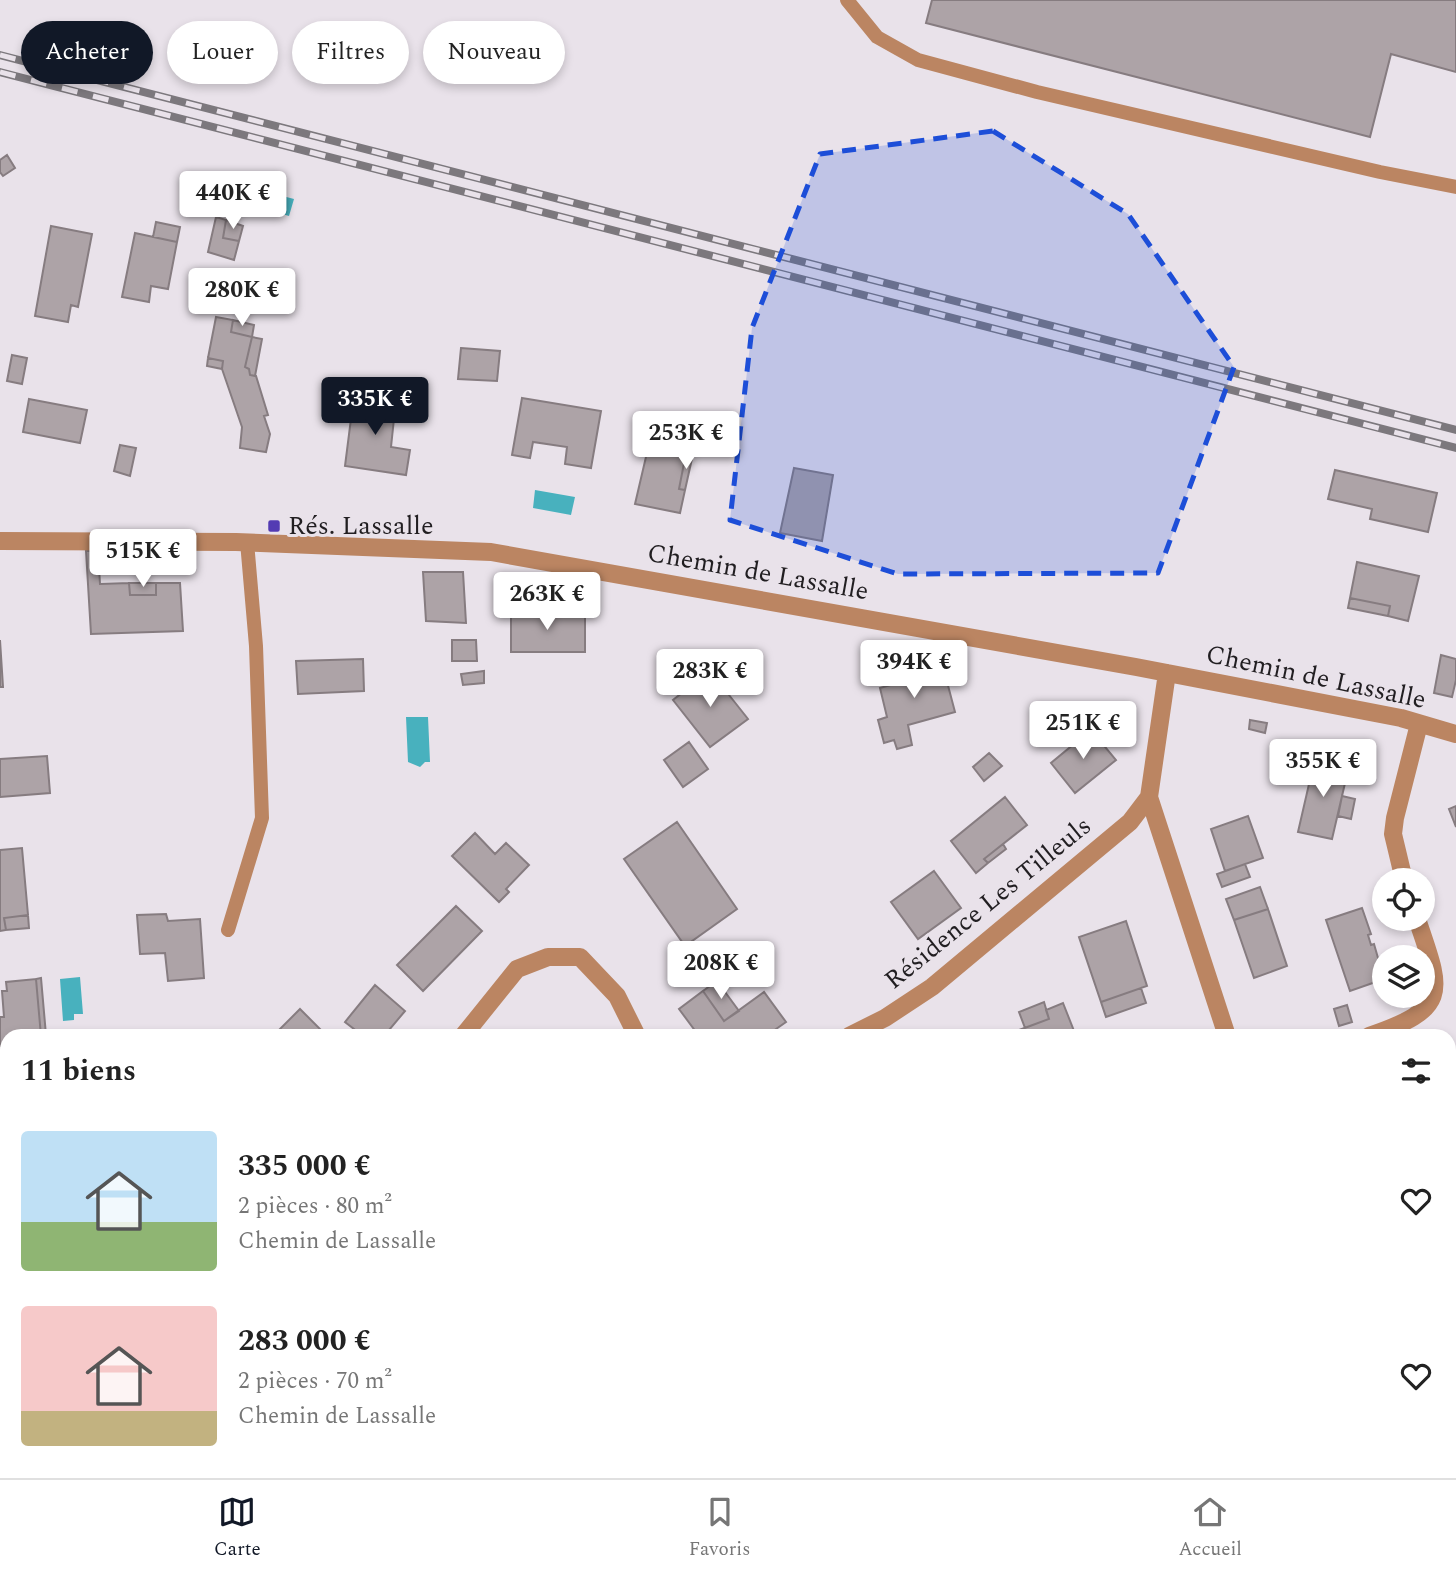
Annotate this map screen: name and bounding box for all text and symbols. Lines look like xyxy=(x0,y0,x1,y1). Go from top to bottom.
chip: Acheter xyxy=(21,21,153,84)
chip: Louer xyxy=(167,21,278,84)
chip: Filtres xyxy=(292,21,409,84)
chip: Nouveau xyxy=(423,21,565,84)
pin: 440K € xyxy=(176,172,290,231)
text: 440K € xyxy=(195,176,271,211)
pin: 280K € xyxy=(185,268,299,328)
text: 280K € xyxy=(204,273,280,308)
pin: 335K € xyxy=(318,378,432,437)
text: 335K € xyxy=(337,382,413,417)
pin: 253K € xyxy=(629,412,743,471)
text: 253K € xyxy=(648,416,724,451)
place label: Rés. Lassalle xyxy=(288,506,434,546)
marker: Rés. Lassalle xyxy=(266,518,282,534)
pin: 515K € xyxy=(86,530,200,589)
street label: Chemin de Lassalle xyxy=(644,533,872,611)
text: 515K € xyxy=(105,534,181,569)
pin: 263K € xyxy=(490,572,604,632)
text: 263K € xyxy=(509,577,585,612)
street label: Chemin de Lassalle xyxy=(1202,634,1430,720)
pin: 394K € xyxy=(857,640,971,700)
text: 394K € xyxy=(876,645,952,680)
pin: 283K € xyxy=(653,650,767,709)
text: 283K € xyxy=(672,654,748,689)
pin: 251K € xyxy=(1026,702,1140,761)
text: 251K € xyxy=(1045,706,1121,741)
pin: 355K € xyxy=(1266,740,1380,799)
text: 355K € xyxy=(1285,744,1361,779)
street label: Résidence Les Tilleuls xyxy=(876,807,1100,999)
map controls xyxy=(1372,868,1435,1008)
button: locate xyxy=(1372,868,1435,931)
pin: 208K € xyxy=(664,942,778,1001)
button: layers xyxy=(1372,945,1435,1008)
text: 208K € xyxy=(683,946,759,981)
text: 11 biens xyxy=(21,1048,136,1094)
icon: filters xyxy=(1397,1052,1435,1090)
text: 335 000 € xyxy=(238,1143,371,1189)
icon: home xyxy=(77,1159,161,1243)
icon: heart xyxy=(1397,1182,1435,1220)
text: 2 pièces · 80 m² xyxy=(238,1189,392,1224)
text: Chemin de Lassalle xyxy=(238,1224,436,1259)
text: 283 000 € xyxy=(238,1318,371,1364)
icon: home xyxy=(77,1334,161,1418)
icon: heart xyxy=(1397,1357,1435,1395)
text: 2 pièces · 70 m² xyxy=(238,1364,392,1399)
text: Chemin de Lassalle xyxy=(238,1399,436,1434)
tab: Carte xyxy=(214,1493,261,1564)
tab: Favoris xyxy=(689,1493,750,1564)
tab: Accueil xyxy=(1178,1493,1242,1564)

